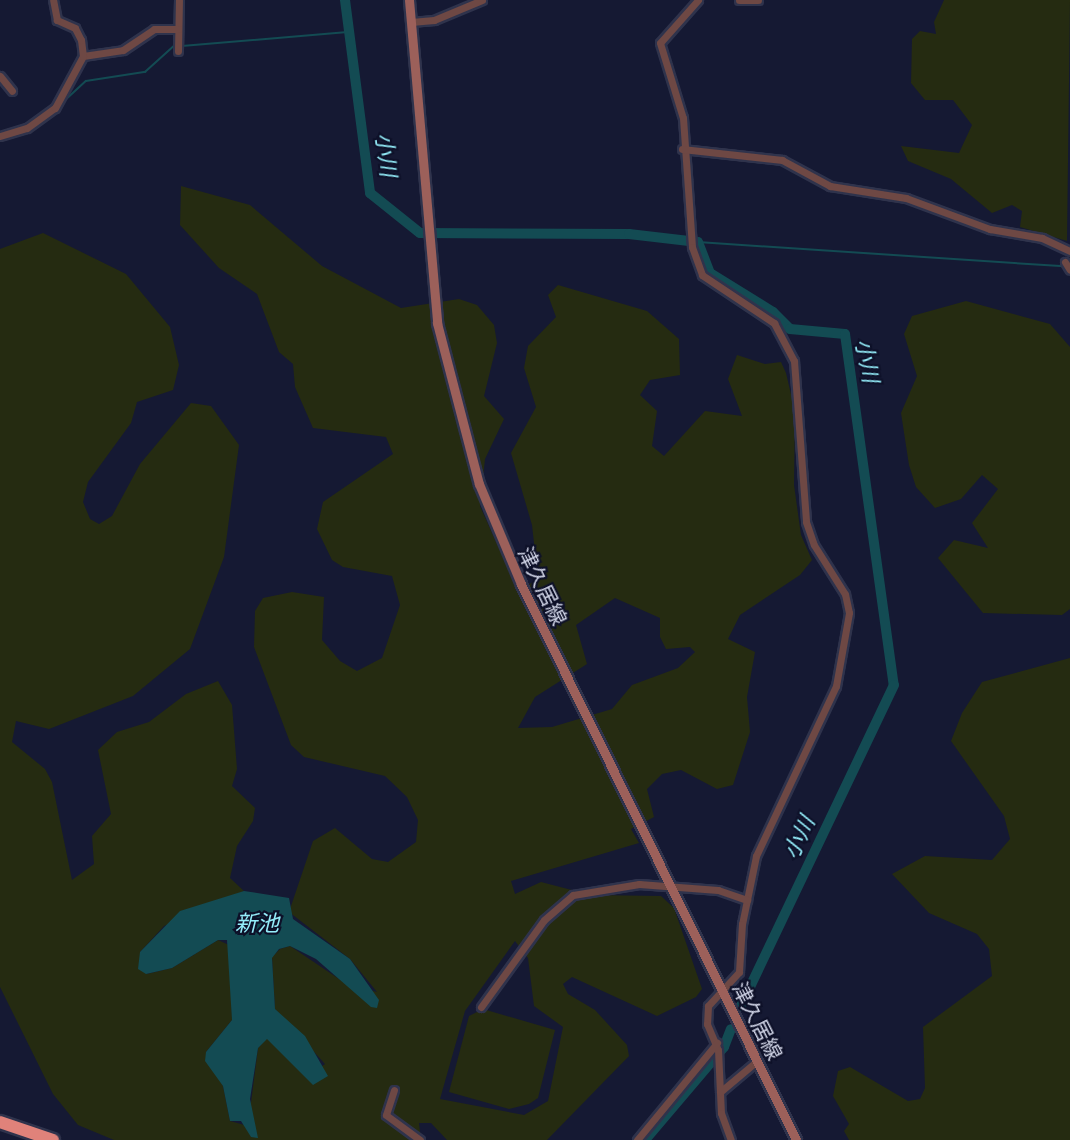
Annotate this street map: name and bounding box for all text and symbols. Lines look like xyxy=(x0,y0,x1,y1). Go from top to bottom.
water label: 小川 xyxy=(369,132,401,178)
water label: 小川 xyxy=(849,337,883,385)
street label: 津久居線 xyxy=(512,543,572,629)
water label: 小川 xyxy=(779,812,821,864)
water label: 新池 xyxy=(235,912,279,938)
street label: 津久居線 xyxy=(727,978,787,1064)

